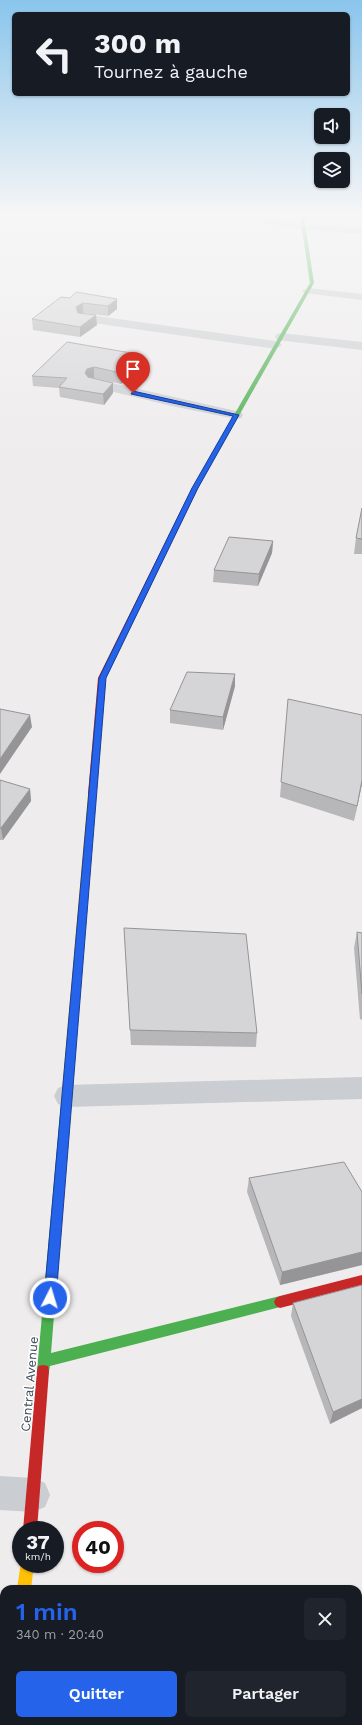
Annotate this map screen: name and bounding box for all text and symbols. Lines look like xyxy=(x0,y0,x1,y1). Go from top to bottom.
text: 300 m xyxy=(94,27,181,60)
icon: left xyxy=(28,28,80,80)
text: Tournez à gauche xyxy=(94,61,248,82)
map controls xyxy=(314,108,350,188)
button: sound xyxy=(314,108,350,144)
button: layers xyxy=(314,152,350,188)
pin xyxy=(116,352,150,393)
icon: arrive xyxy=(122,358,144,380)
position arrow xyxy=(29,1277,71,1319)
street label: Central Avenue xyxy=(18,1336,41,1432)
speed limit sign: 40 xyxy=(72,1521,124,1573)
text: 37 xyxy=(26,1530,50,1554)
text: km/h xyxy=(25,1551,51,1562)
text: 1 min xyxy=(16,1598,78,1626)
button: close xyxy=(304,1598,346,1640)
text: 340 m · 20:40 xyxy=(16,1627,104,1642)
button: Quitter xyxy=(16,1671,177,1717)
button: Partager xyxy=(185,1671,346,1717)

